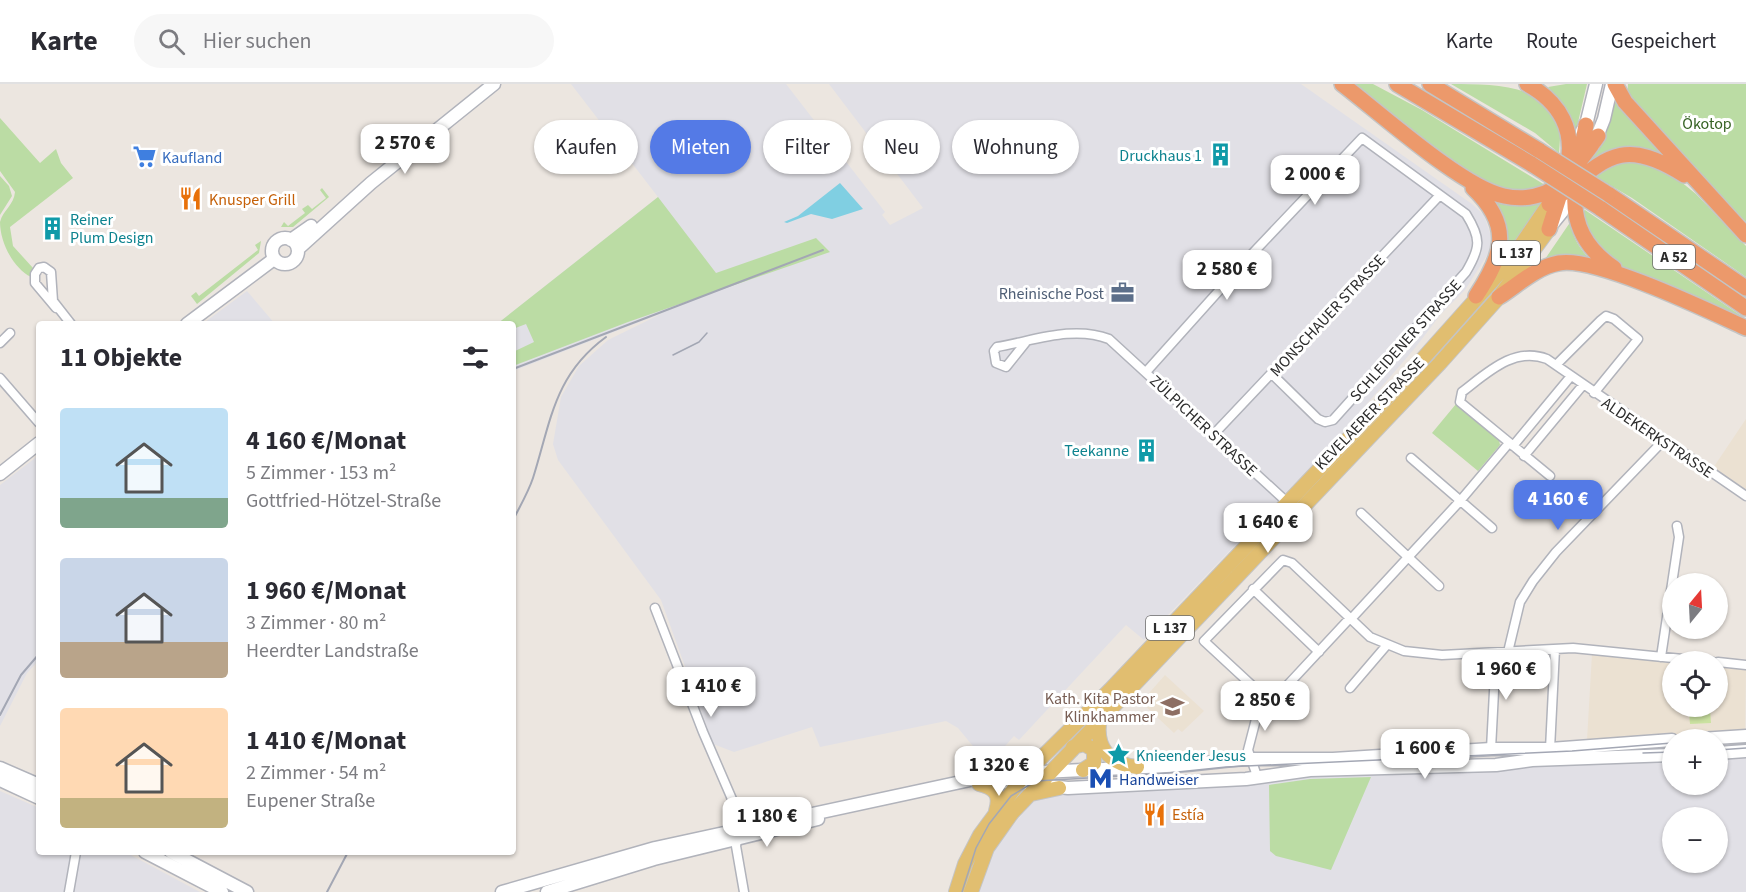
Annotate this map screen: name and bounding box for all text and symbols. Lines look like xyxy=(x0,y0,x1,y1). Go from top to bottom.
search box xyxy=(134,14,554,68)
text: Karte xyxy=(30,21,98,61)
icon: search xyxy=(155,25,188,58)
text: Hier suchen xyxy=(203,25,312,57)
text: Karte xyxy=(1446,26,1493,56)
text: Route xyxy=(1526,26,1578,56)
text: Gespeichert xyxy=(1611,26,1716,56)
park label: Ökotop xyxy=(1682,113,1732,135)
chip: Kaufen xyxy=(534,120,638,174)
chip: Mieten xyxy=(650,120,751,174)
chip: Filter xyxy=(763,120,851,174)
chip: Neu xyxy=(863,120,940,174)
chip: Wohnung xyxy=(952,120,1079,174)
pin: 2 570 € xyxy=(350,124,460,175)
text: 2 570 € xyxy=(375,129,435,157)
building icon: Druckhaus 1 xyxy=(1207,142,1233,168)
supermarket icon: Kaufland xyxy=(131,144,157,170)
place label: Druckhaus 1 xyxy=(1119,145,1202,167)
place label: Kaufland xyxy=(162,147,222,169)
pin: 2 000 € xyxy=(1260,155,1370,206)
text: 2 000 € xyxy=(1285,160,1345,188)
restaurant icon: Knusper Grill xyxy=(178,186,204,212)
place label: Knusper Grill xyxy=(209,189,296,211)
place label: Reiner Plum Design xyxy=(70,209,154,249)
building icon: Reiner Plum Design xyxy=(39,215,65,241)
road number: L 137 xyxy=(1492,241,1540,265)
road number: A 52 xyxy=(1653,245,1695,269)
pin: 2 580 € xyxy=(1172,250,1282,301)
street label: MONSCHAUER STRASSE xyxy=(1265,250,1390,382)
text: 2 580 € xyxy=(1197,255,1257,283)
street label: SCHLEIDENER STRASSE xyxy=(1345,275,1467,407)
office icon: Rheinische Post xyxy=(1109,280,1135,306)
place label: Rheinische Post xyxy=(999,283,1105,305)
text: 11 Objekte xyxy=(60,339,182,376)
icon: filters xyxy=(459,341,492,374)
street label: KEVELAERER STRASSE xyxy=(1310,352,1429,475)
street label: ZÜLPICHER STRASSE xyxy=(1145,370,1262,482)
street label: ALDEKERKSTRASSE xyxy=(1597,392,1718,483)
text: 4 160 €/Monat xyxy=(246,422,406,459)
icon: home xyxy=(108,432,180,504)
building icon: Teekanne xyxy=(1134,437,1160,463)
place label: Teekanne xyxy=(1064,440,1129,462)
text: 5 Zimmer · 153 m² xyxy=(246,459,396,487)
pin: 4 160 € xyxy=(1503,480,1613,531)
text: 4 160 € xyxy=(1528,485,1588,513)
text: Gottfried-Hötzel-Straße xyxy=(246,487,441,515)
pin: 1 640 € xyxy=(1213,503,1323,554)
text: 1 640 € xyxy=(1238,508,1298,536)
text: 1 960 €/Monat xyxy=(246,572,406,609)
north arrow xyxy=(1662,573,1728,639)
map controls xyxy=(1662,573,1728,873)
icon: home xyxy=(108,582,180,654)
text: 3 Zimmer · 80 m² xyxy=(246,609,386,637)
road number: L 137 xyxy=(1146,616,1194,640)
text: Heerdter Landstraße xyxy=(246,637,419,665)
pin: 1 960 € xyxy=(1451,650,1561,701)
button: locate xyxy=(1662,651,1728,717)
text: 1 960 € xyxy=(1476,655,1536,683)
pin: 1 410 € xyxy=(656,667,766,718)
text: 1 410 € xyxy=(681,672,741,700)
pin: 2 850 € xyxy=(1210,681,1320,732)
text: 2 850 € xyxy=(1235,686,1295,714)
place label: Kath. Kita Pastor Klinkhammer xyxy=(1045,688,1155,728)
school or university icon: Kath. Kita Pastor Klinkhammer xyxy=(1160,694,1186,720)
text: 1 410 €/Monat xyxy=(246,722,406,759)
pin: 1 600 € xyxy=(1370,729,1480,780)
button: + xyxy=(1662,729,1728,795)
icon: home xyxy=(108,732,180,804)
text: 1 600 € xyxy=(1395,734,1455,762)
place icon: Knieender Jesus xyxy=(1105,742,1131,768)
place label: Knieender Jesus xyxy=(1136,745,1246,767)
pin: 1 320 € xyxy=(944,746,1054,797)
text: 1 320 € xyxy=(969,751,1029,779)
text: 2 Zimmer · 54 m² xyxy=(246,759,386,787)
metro station icon: Handweiser xyxy=(1088,766,1114,792)
place label: Handweiser xyxy=(1119,769,1199,791)
text: Eupener Straße xyxy=(246,787,375,815)
pin: 1 180 € xyxy=(712,797,822,848)
restaurant icon: Estía xyxy=(1141,801,1167,827)
text: 1 180 € xyxy=(737,802,797,830)
place label: Estía xyxy=(1172,804,1204,826)
button: − xyxy=(1662,807,1728,873)

